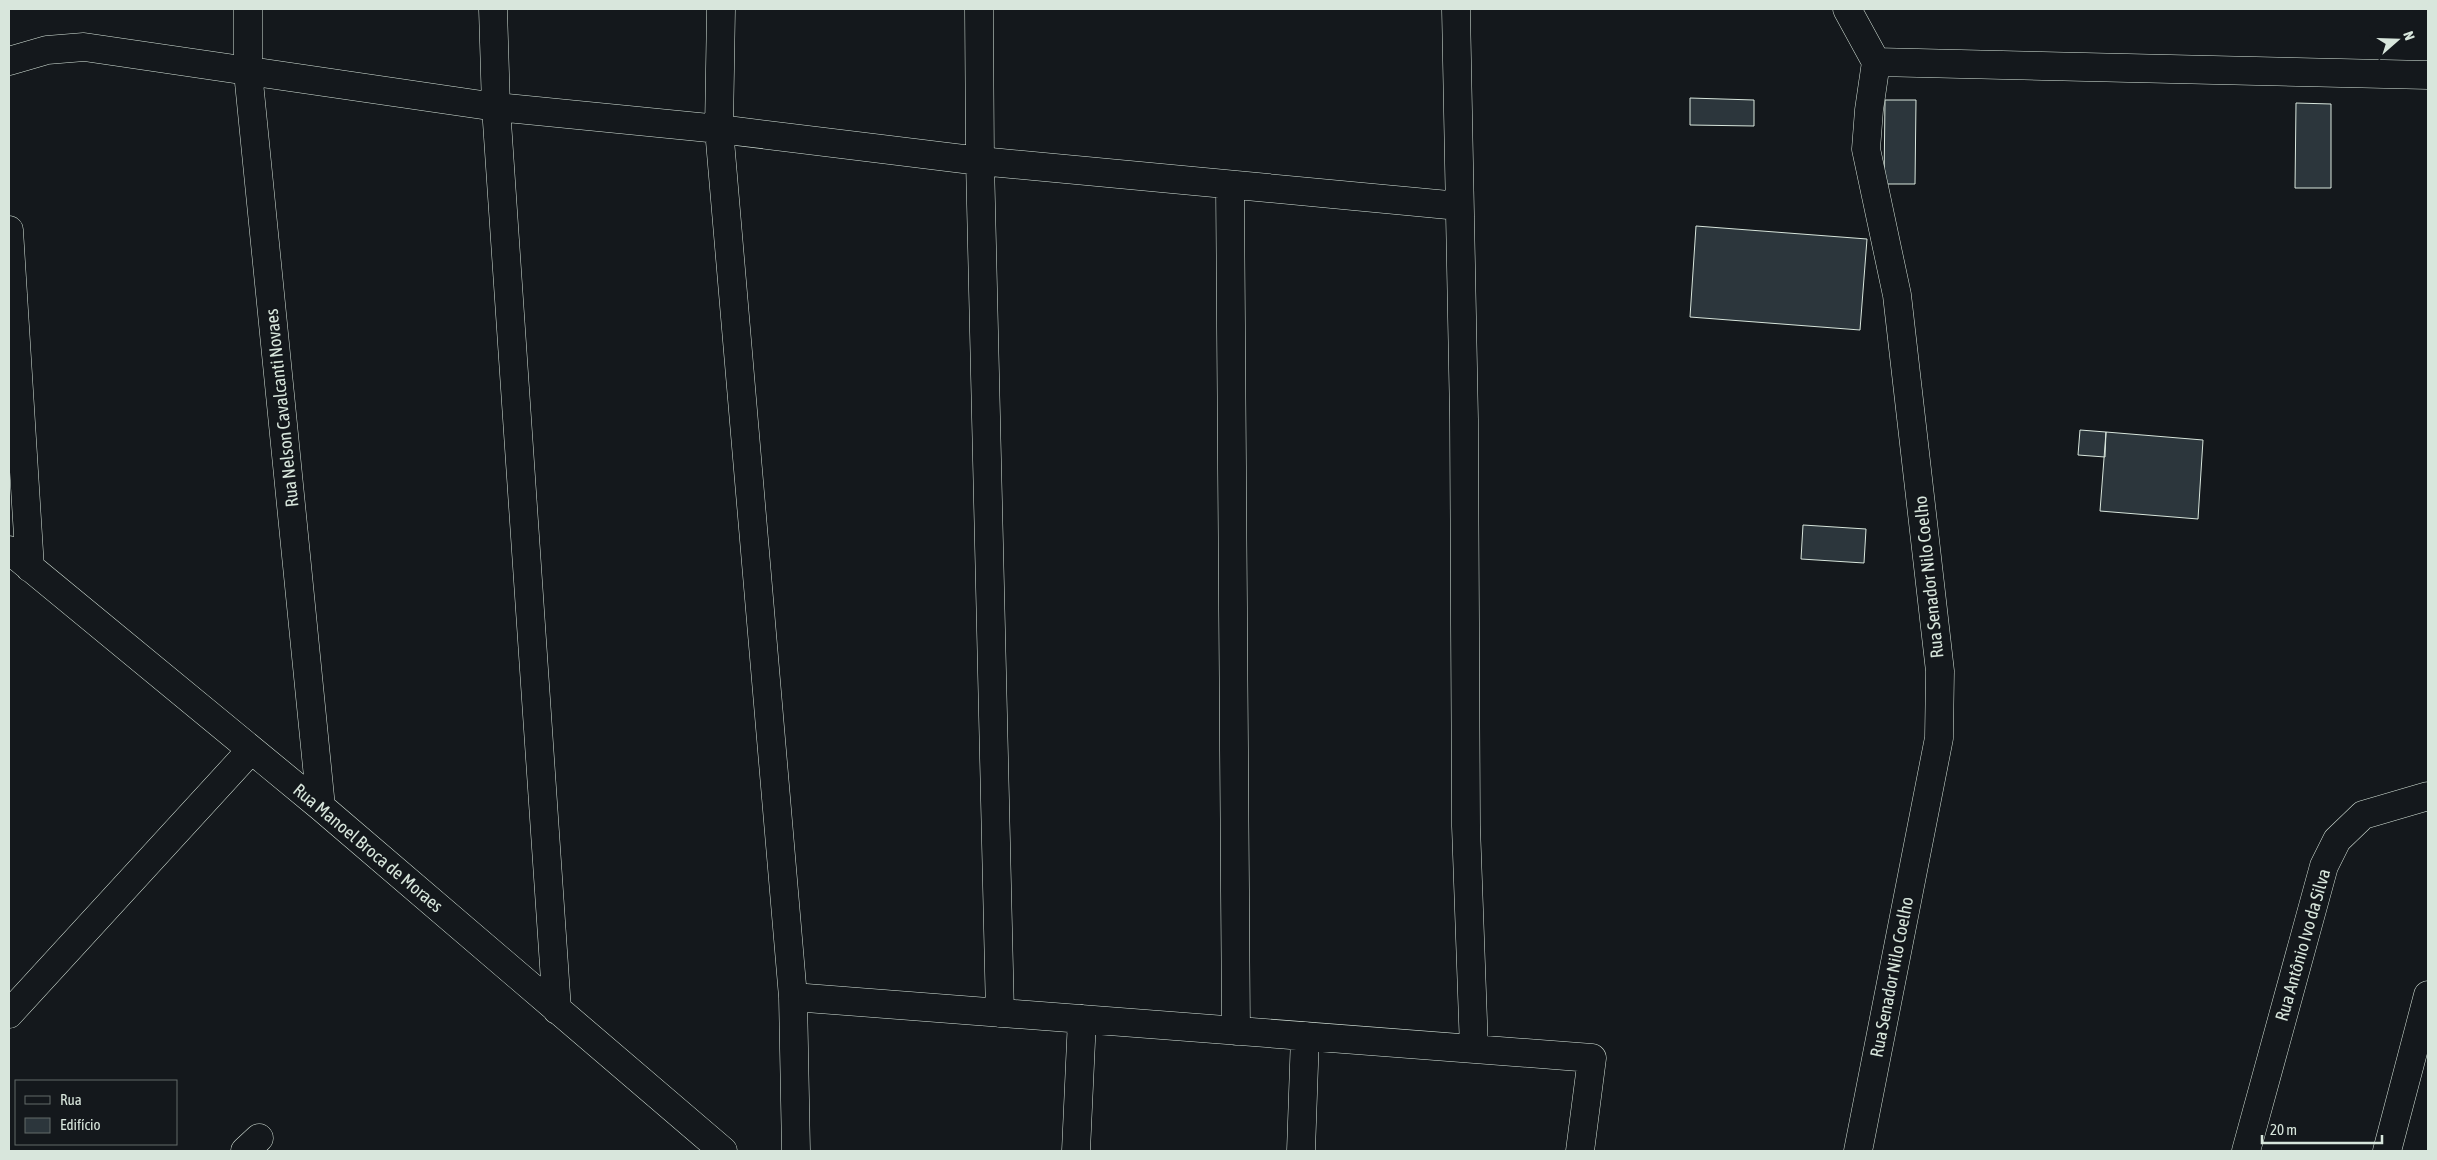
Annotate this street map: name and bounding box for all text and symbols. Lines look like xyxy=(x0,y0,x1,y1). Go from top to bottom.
north arrow xyxy=(2372,15,2422,65)
text: N xyxy=(2400,29,2418,42)
street label: Rua Nelson Cavalcanti Novaes xyxy=(261,308,302,508)
street label: Rua Senador Nilo Coelho xyxy=(1910,495,1947,659)
street label: Rua Manoel Broca de Moraes xyxy=(289,779,447,916)
street label: Rua Antônio Ivo da Silva xyxy=(2271,866,2334,1023)
street label: Rua Senador Nilo Coelho xyxy=(1866,895,1917,1059)
legend xyxy=(15,1080,178,1145)
text: Rua xyxy=(60,1091,82,1108)
scale bar xyxy=(2262,1112,2382,1144)
text: Edifício xyxy=(60,1116,101,1133)
text: 20 m xyxy=(2270,1121,2297,1138)

